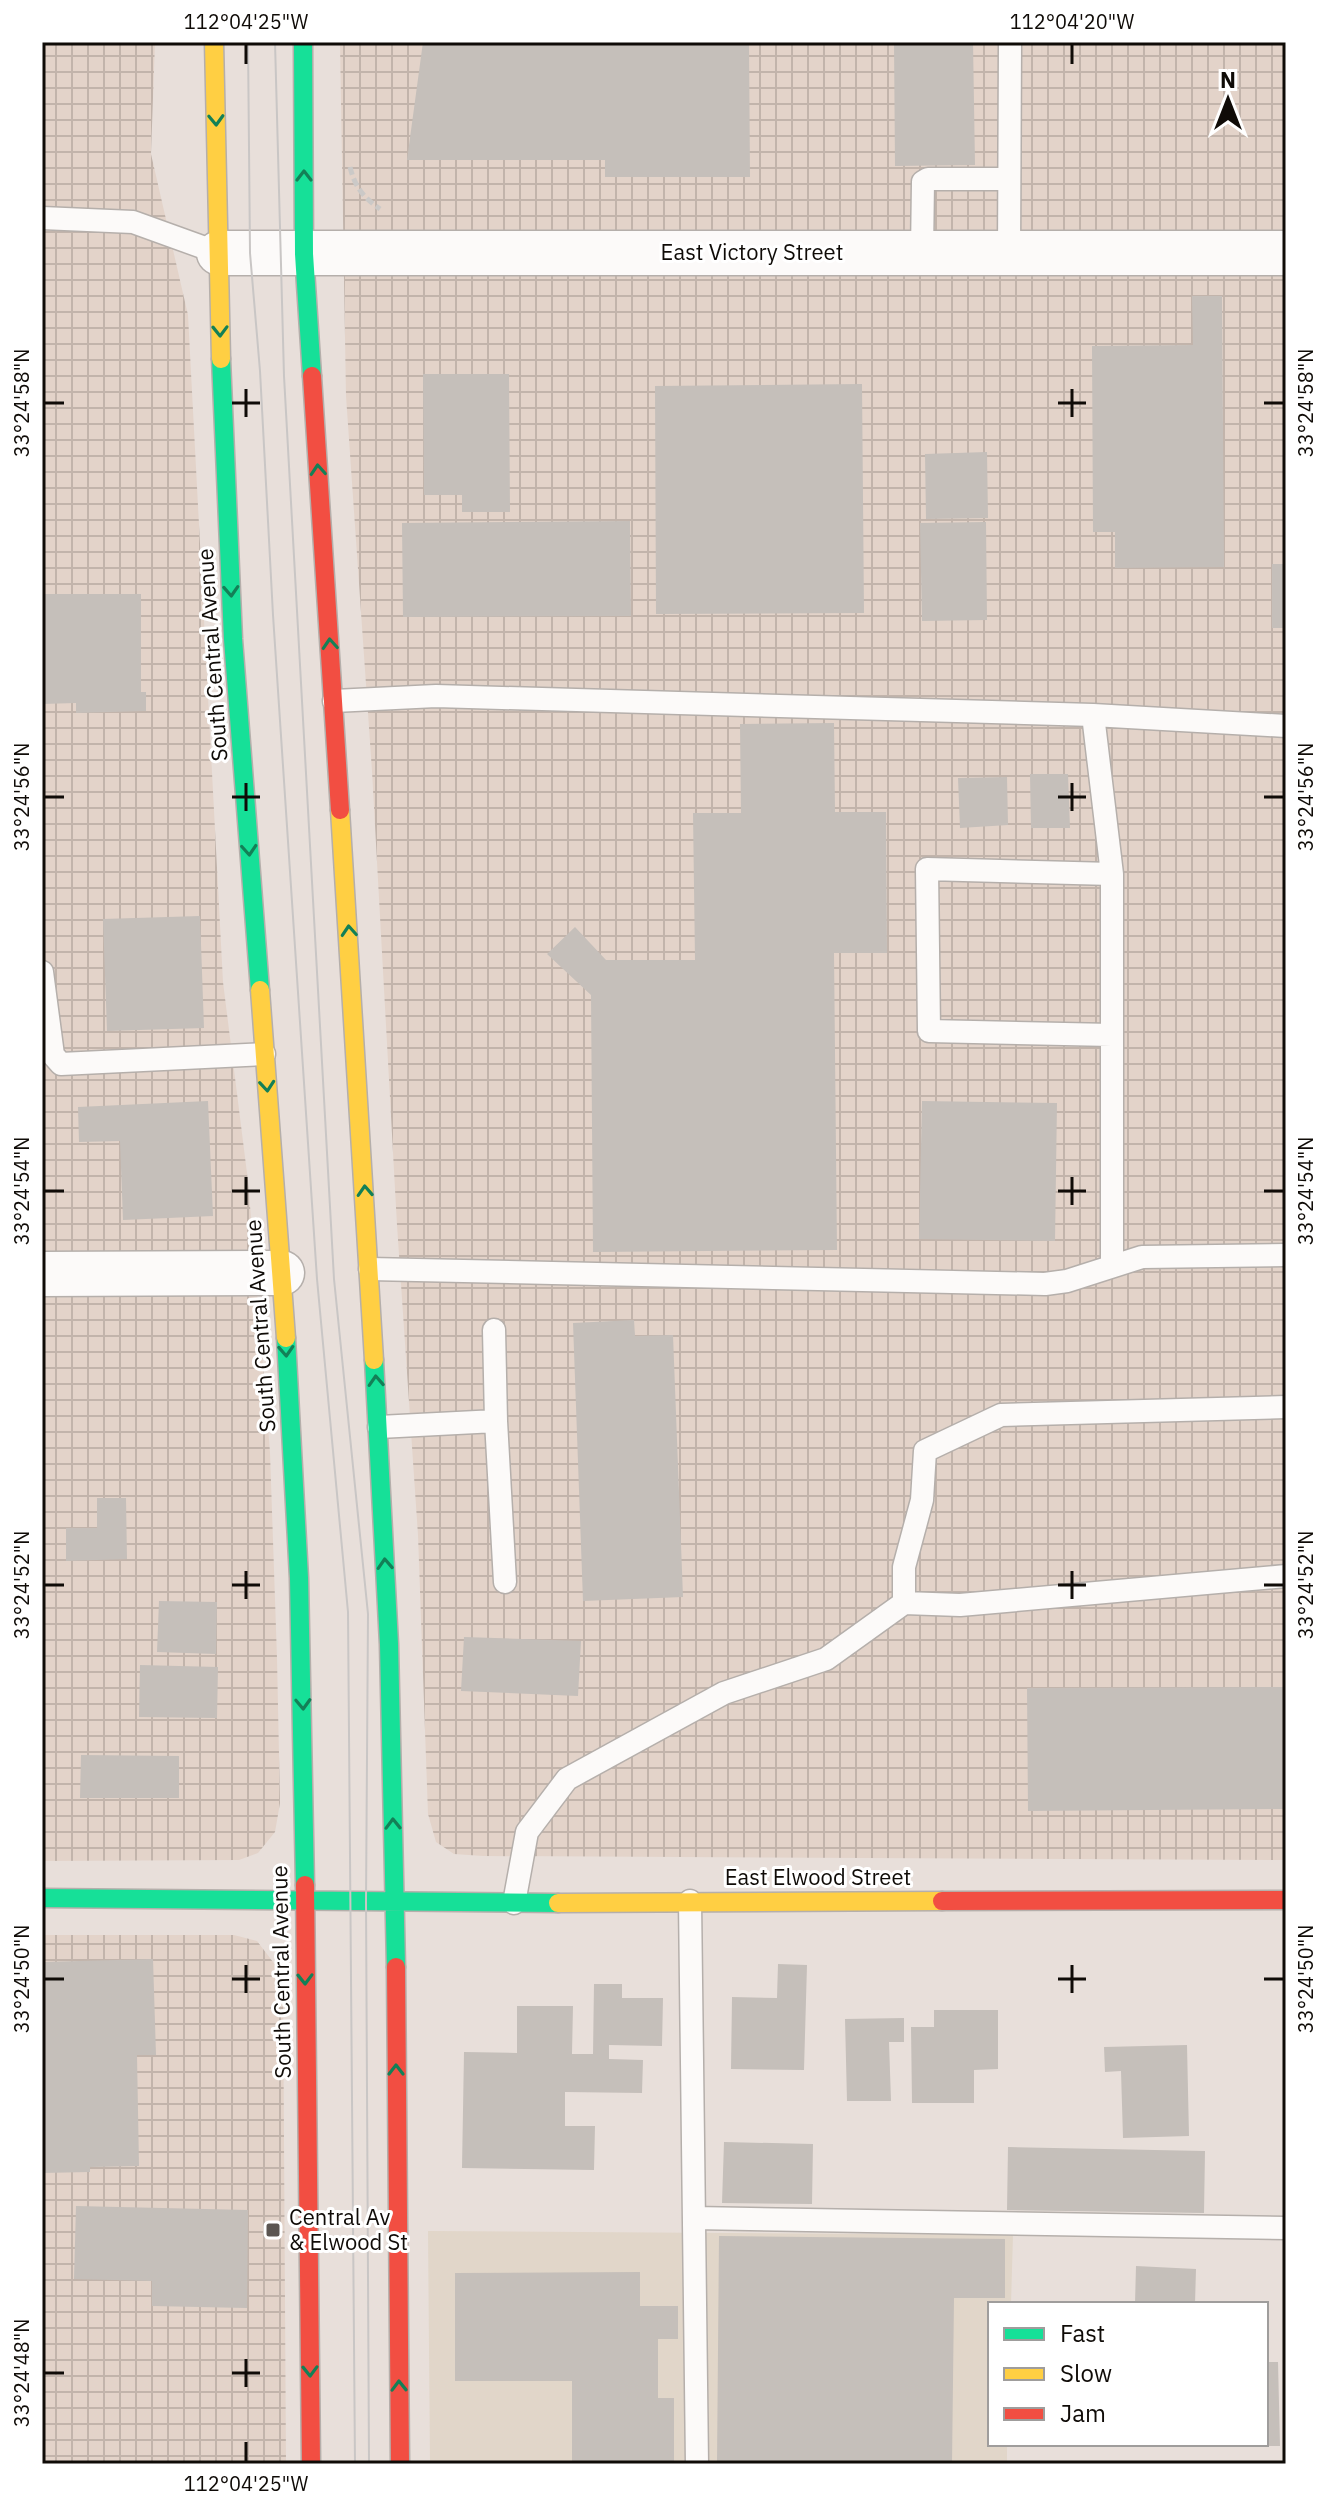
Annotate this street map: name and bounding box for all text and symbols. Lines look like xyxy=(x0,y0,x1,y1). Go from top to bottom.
text: 112°04'25"W xyxy=(184,8,309,35)
text: 112°04'20"W xyxy=(1010,8,1135,35)
north arrow xyxy=(1188,60,1268,140)
text: N xyxy=(1220,65,1236,94)
one-way arrow xyxy=(207,114,225,127)
one-way arrow xyxy=(295,169,313,182)
street label: East Victory Street xyxy=(661,237,843,266)
one-way arrow xyxy=(212,325,229,338)
text: 33°24'58"N xyxy=(8,349,35,457)
text: 33°24'58"N xyxy=(1292,349,1319,457)
one-way arrow xyxy=(310,463,327,476)
street label: South Central Avenue xyxy=(190,548,233,762)
one-way arrow xyxy=(222,585,239,598)
one-way arrow xyxy=(322,637,339,650)
text: 33°24'56"N xyxy=(8,743,35,851)
text: 33°24'56"N xyxy=(1292,743,1319,851)
one-way arrow xyxy=(240,844,257,857)
one-way arrow xyxy=(341,924,358,937)
one-way arrow xyxy=(258,1080,275,1093)
text: 33°24'54"N xyxy=(8,1137,35,1245)
text: 33°24'54"N xyxy=(1292,1137,1319,1245)
one-way arrow xyxy=(357,1184,374,1197)
street label: South Central Avenue xyxy=(238,1219,281,1433)
one-way arrow xyxy=(278,1345,295,1358)
one-way arrow xyxy=(368,1374,385,1387)
text: 33°24'52"N xyxy=(8,1531,35,1639)
text: 33°24'52"N xyxy=(1292,1531,1319,1639)
one-way arrow xyxy=(377,1557,394,1570)
one-way arrow xyxy=(294,1698,311,1711)
one-way arrow xyxy=(385,1817,402,1830)
street label: East Elwood Street xyxy=(725,1862,911,1891)
street label: South Central Avenue xyxy=(264,1865,297,2079)
text: 33°24'50"N xyxy=(8,1925,35,2033)
text: 33°24'50"N xyxy=(1292,1925,1319,2033)
one-way arrow xyxy=(296,1973,314,1986)
one-way arrow xyxy=(388,2063,405,2076)
place label: Central Av & Elwood St xyxy=(289,2202,408,2256)
marker: Central Av & Elwood St xyxy=(264,2221,282,2239)
legend xyxy=(988,2302,1268,2446)
text: Fast xyxy=(1060,2317,1105,2349)
text: 33°24'48"N xyxy=(8,2319,35,2427)
text: Slow xyxy=(1060,2357,1112,2389)
one-way arrow xyxy=(301,2365,318,2378)
one-way arrow xyxy=(390,2379,408,2392)
text: Jam xyxy=(1060,2397,1106,2429)
text: 112°04'25"W xyxy=(184,2470,309,2497)

